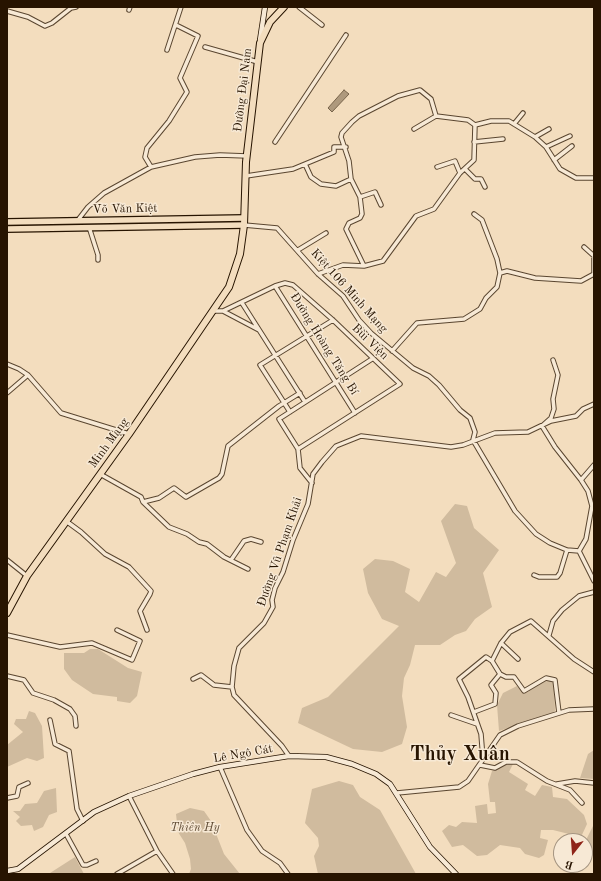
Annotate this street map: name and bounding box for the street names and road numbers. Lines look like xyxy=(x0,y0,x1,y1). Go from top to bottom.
street label: Đường Đại Nam xyxy=(231,47,255,133)
street label: Võ Văn Kiệt xyxy=(92,201,158,217)
street label: Kiệt 106 Minh Mạng xyxy=(307,246,391,336)
street label: Đường Hoàng Tăng Bí xyxy=(287,290,361,398)
street label: Bùi Viện xyxy=(349,321,391,363)
street label: Minh Mạng xyxy=(86,415,132,471)
street label: Đường Vũ Phạm Khải xyxy=(255,495,305,609)
street label: Lê Ngô Cát xyxy=(212,742,274,766)

